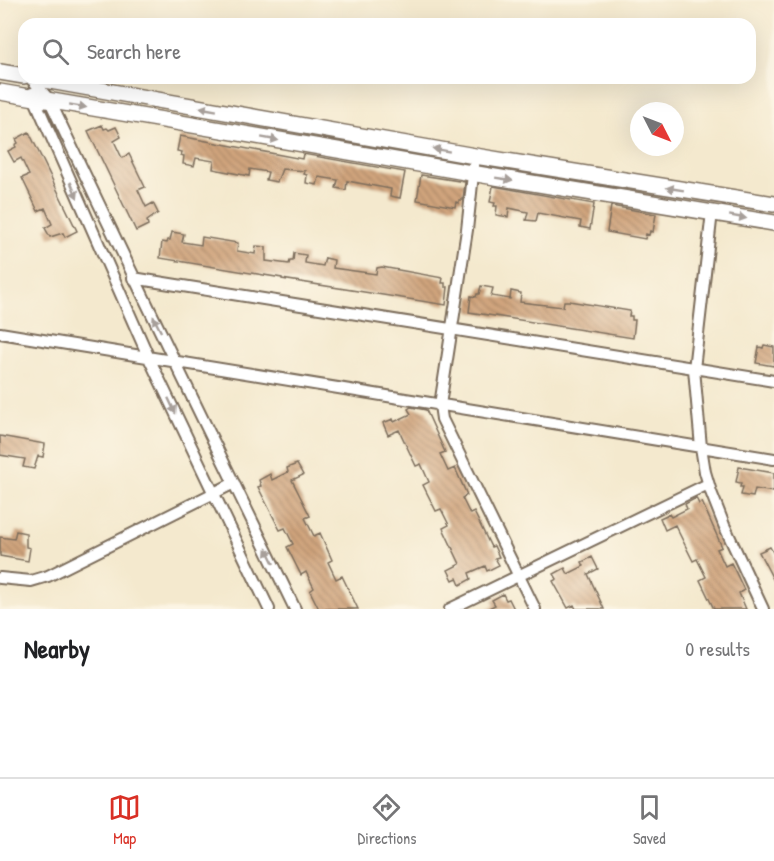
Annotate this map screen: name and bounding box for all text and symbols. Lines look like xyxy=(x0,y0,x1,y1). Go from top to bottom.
search box xyxy=(18,18,756,84)
icon: search xyxy=(39,35,72,68)
text: Search here xyxy=(87,36,181,66)
one-way arrow xyxy=(69,102,88,111)
north arrow xyxy=(630,102,684,156)
one-way arrow xyxy=(198,104,217,113)
one-way arrow xyxy=(261,135,280,144)
one-way arrow xyxy=(431,145,450,154)
one-way arrow xyxy=(495,174,514,183)
one-way arrow xyxy=(69,182,79,200)
one-way arrow xyxy=(665,184,684,193)
one-way arrow xyxy=(729,212,748,221)
one-way arrow xyxy=(152,316,162,333)
one-way arrow xyxy=(168,398,177,415)
one-way arrow xyxy=(265,548,274,565)
text: Nearby xyxy=(24,631,90,666)
text: 0 results xyxy=(685,635,750,662)
tab: Map xyxy=(108,791,141,849)
tab: Directions xyxy=(358,791,416,849)
tab: Saved xyxy=(633,791,666,849)

